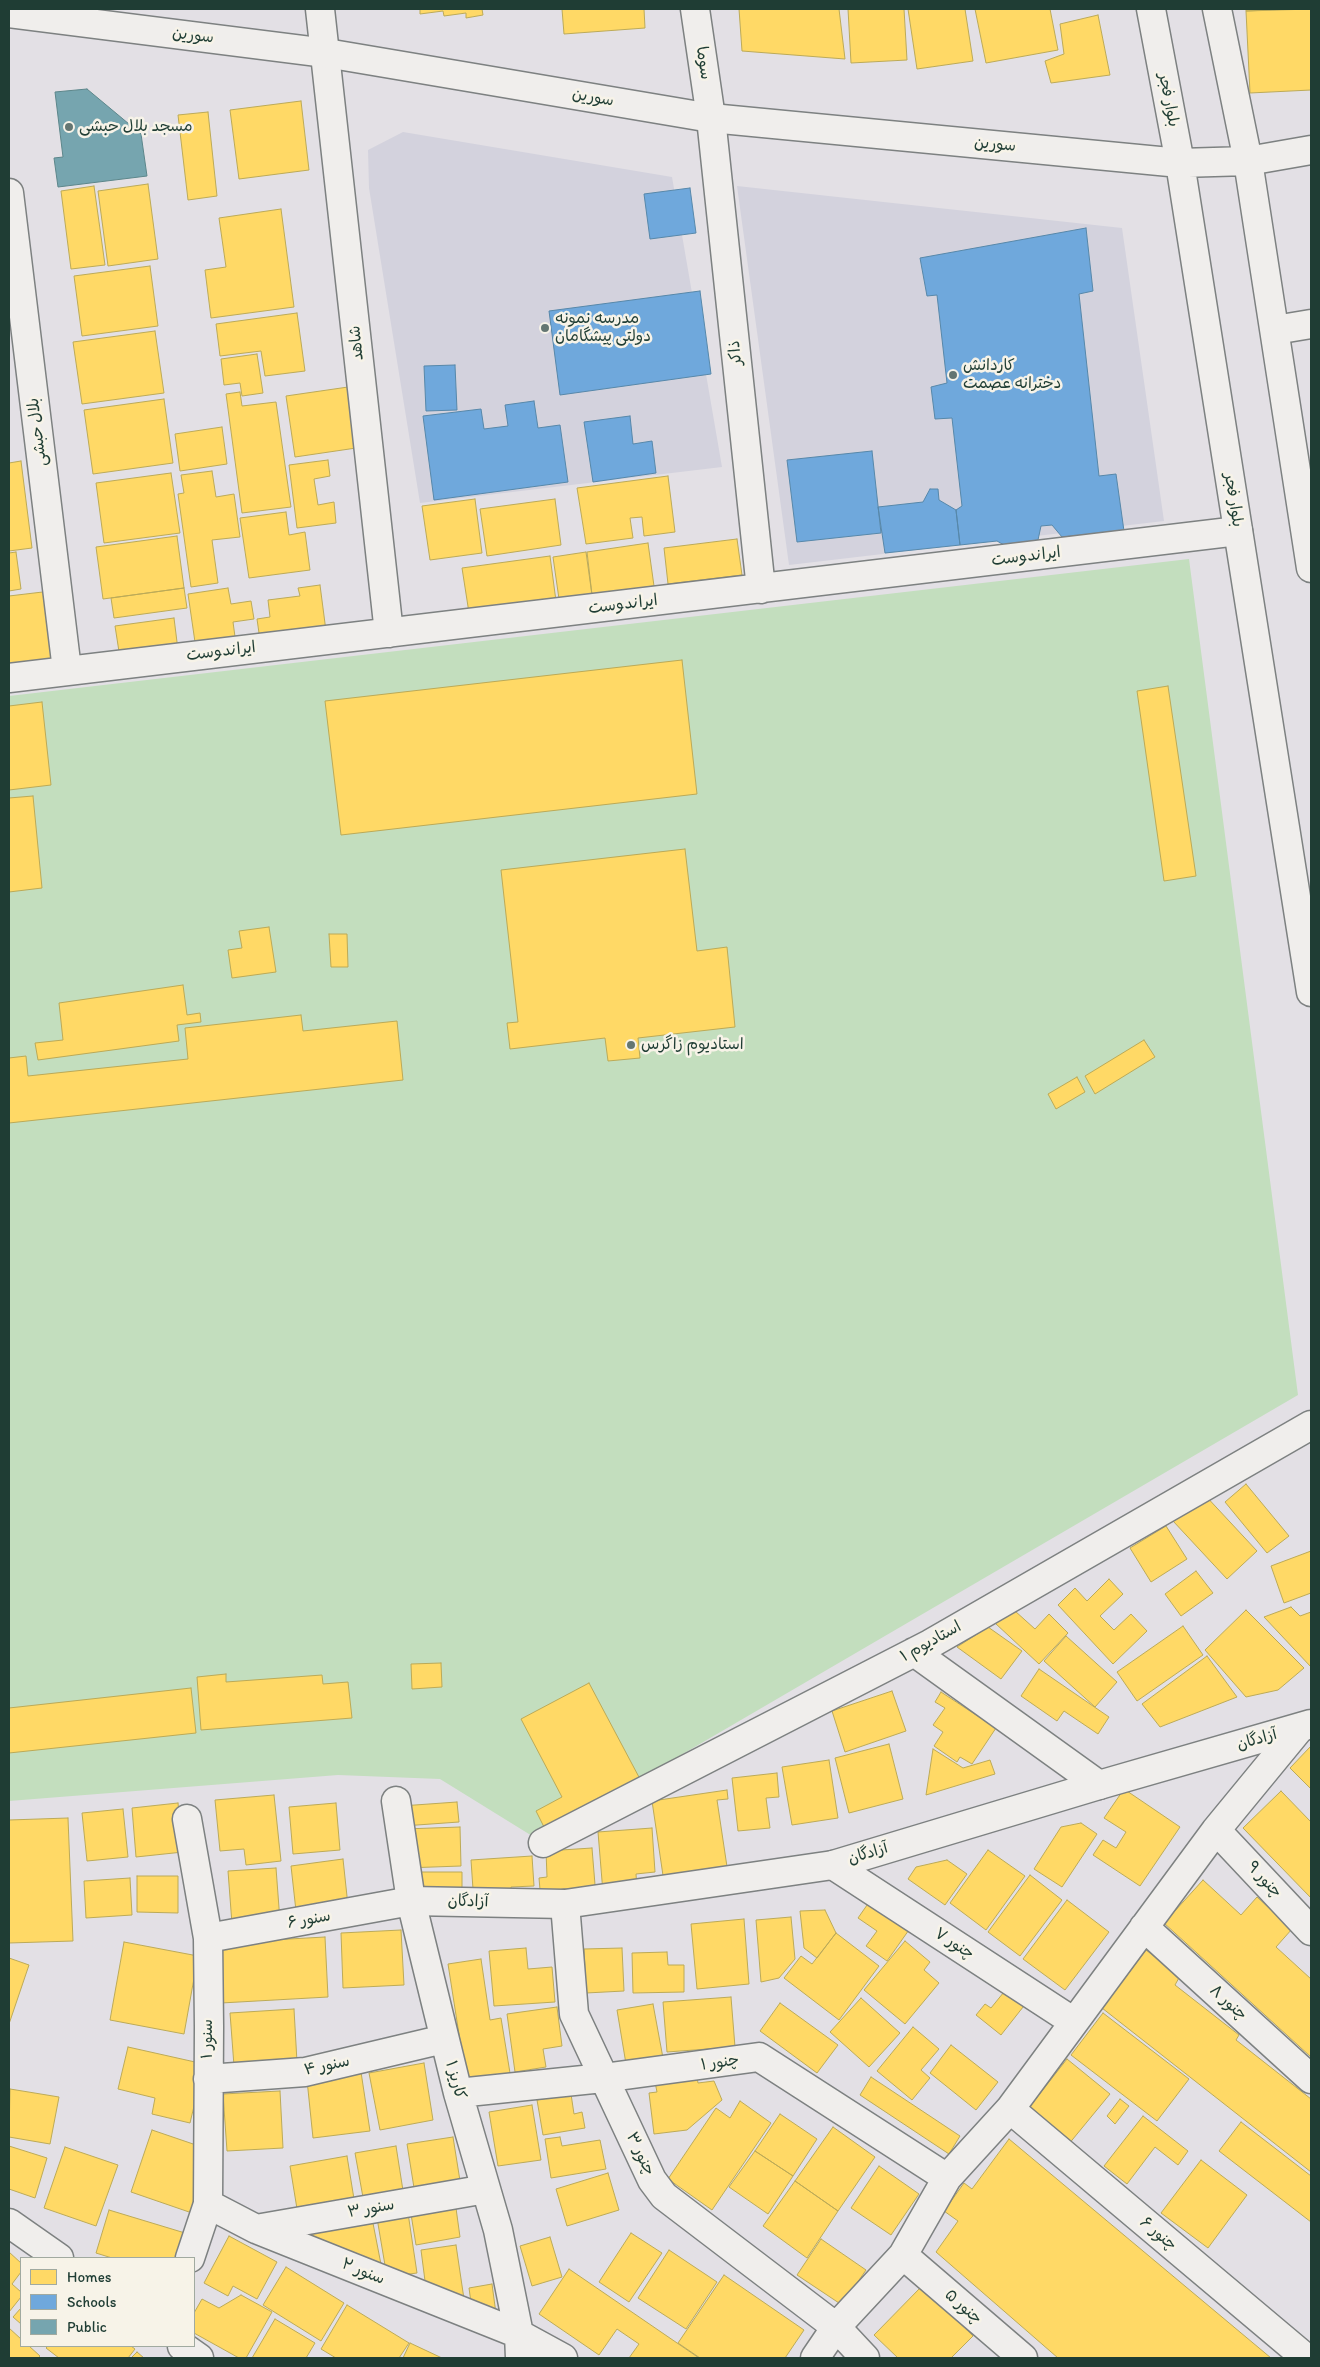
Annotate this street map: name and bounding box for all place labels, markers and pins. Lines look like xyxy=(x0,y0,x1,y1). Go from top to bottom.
place label: مسجد بلال حبشی xyxy=(79,117,193,137)
marker: مسجد بلال حبشی xyxy=(63,121,75,133)
place label: مدرسه نمونه دولتی پیشگامان xyxy=(555,309,651,347)
marker: مدرسه نمونه دولتی پیشگامان xyxy=(539,322,551,334)
place label: کاردانش دخترانه عصمت xyxy=(963,356,1061,394)
marker: کاردانش دخترانه عصمت xyxy=(947,369,959,381)
place label: استادیوم زاگرس xyxy=(641,1035,744,1055)
marker: استادیوم زاگرس xyxy=(625,1039,637,1051)

